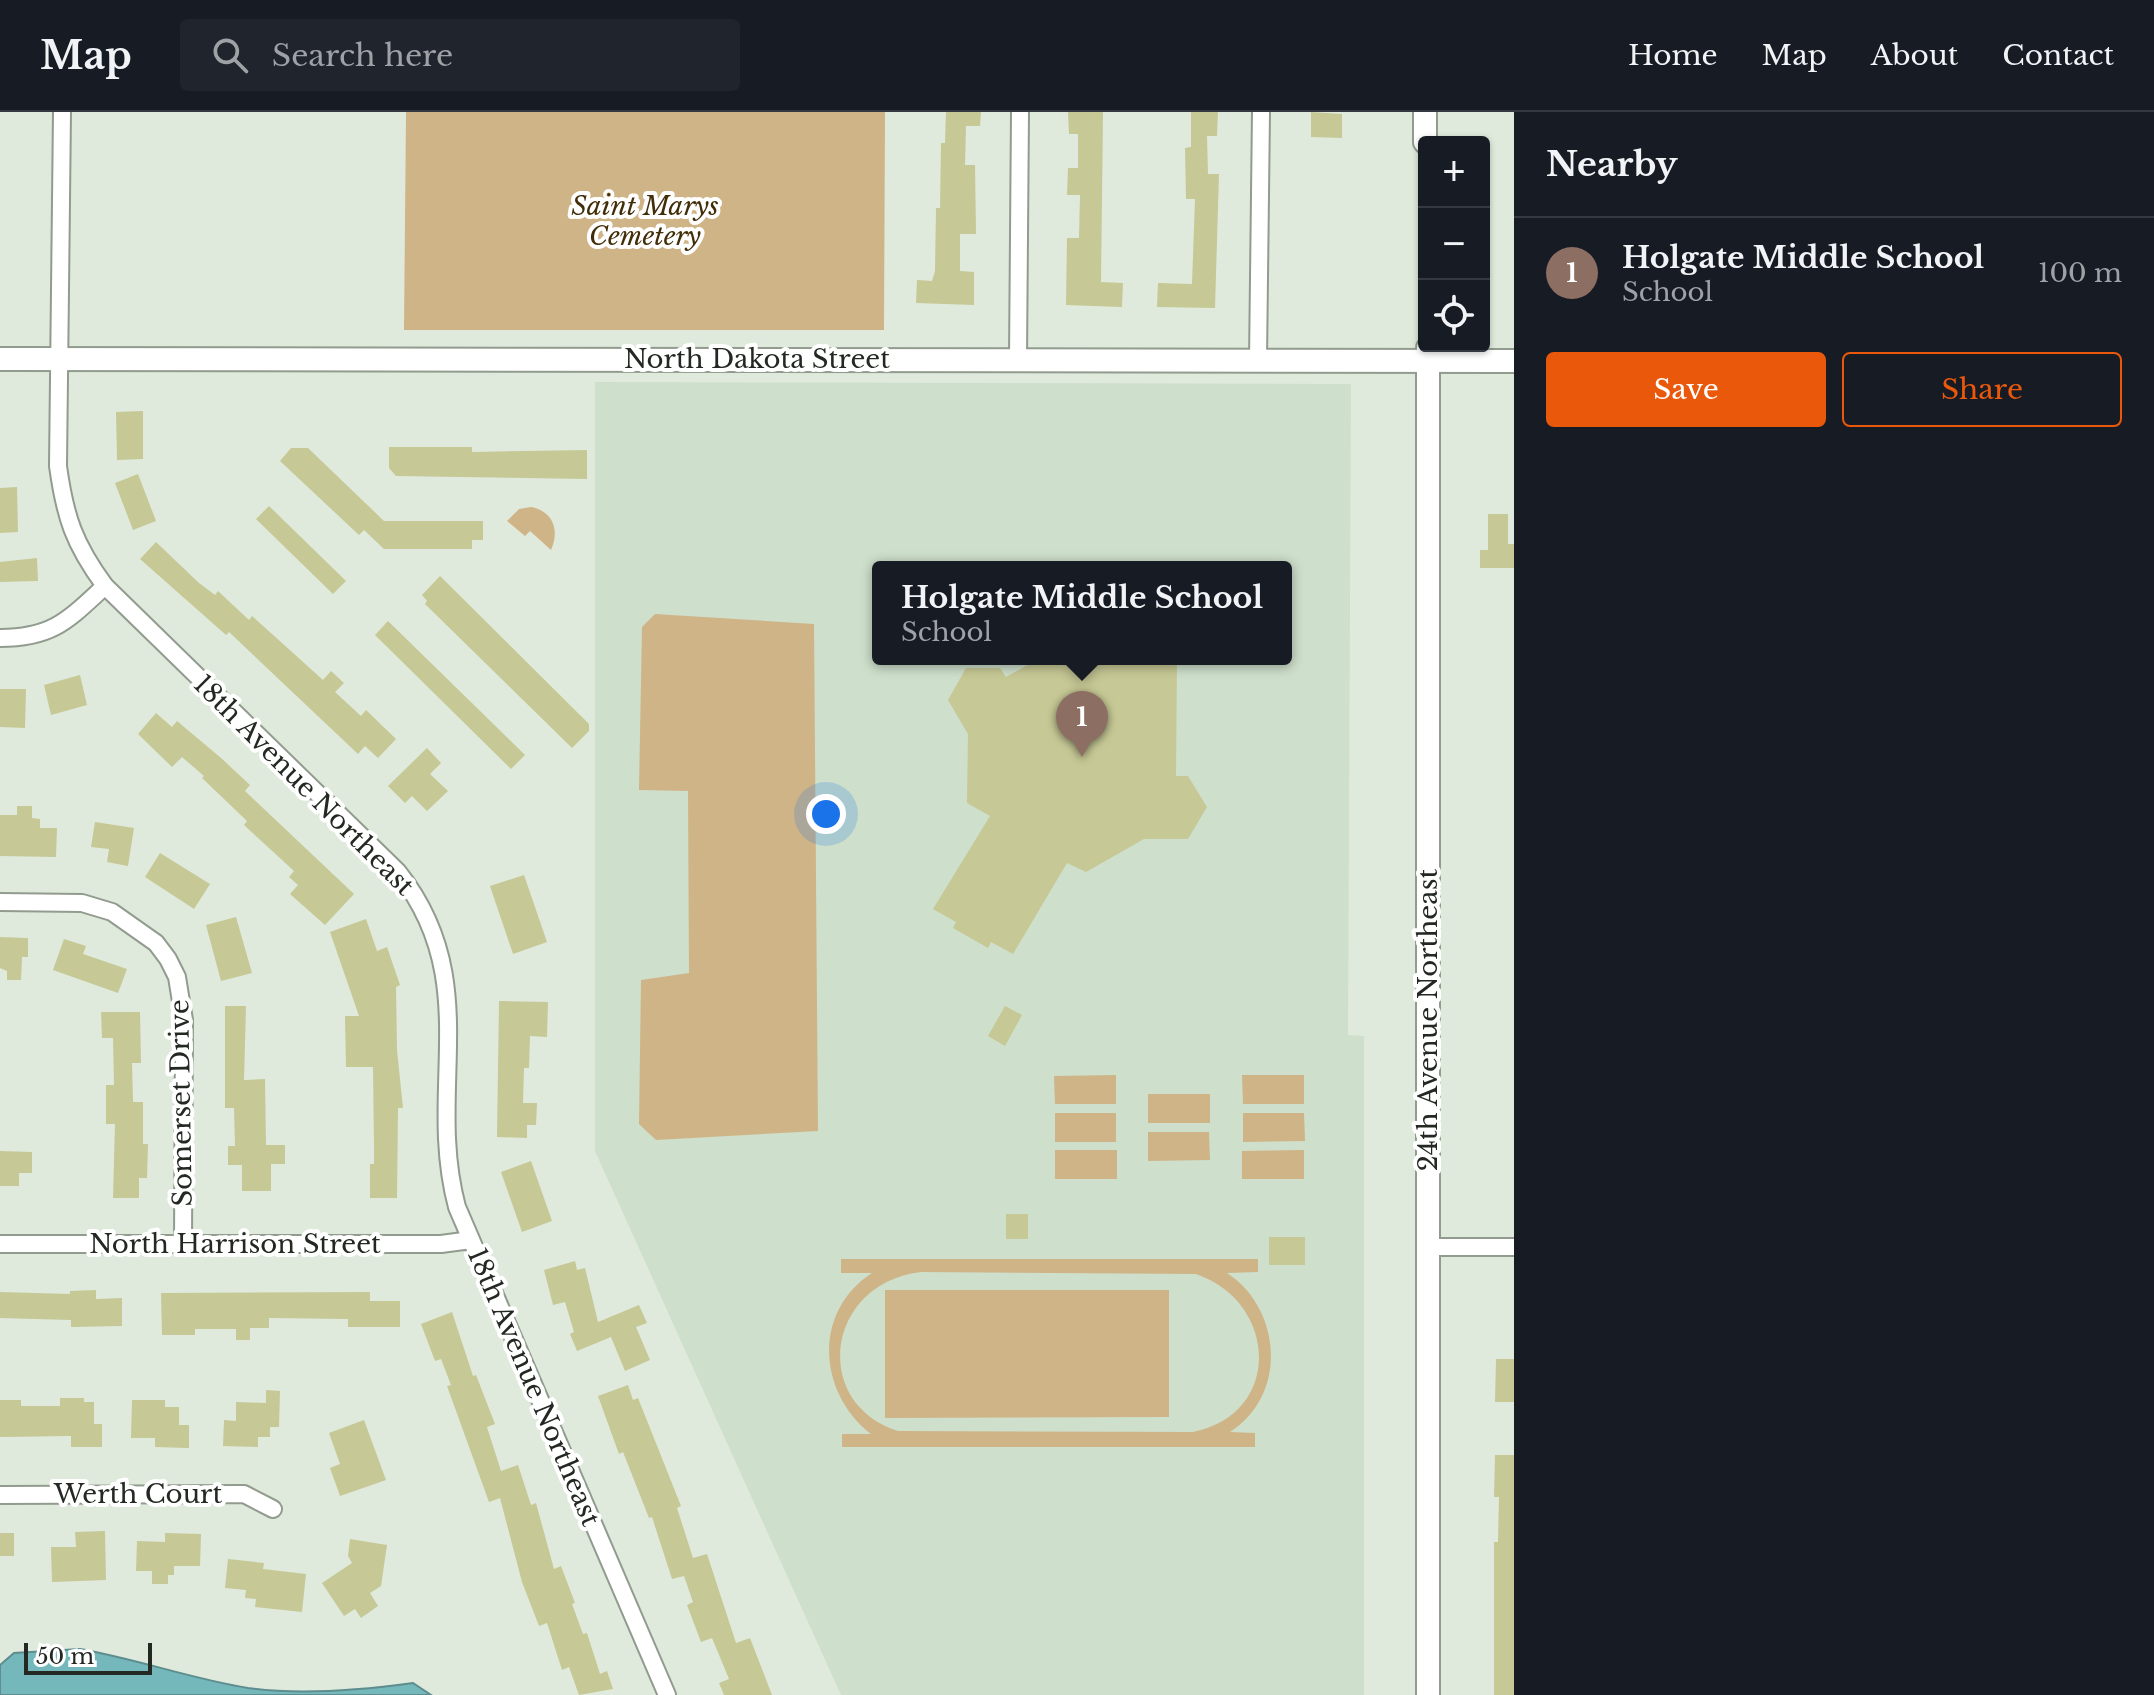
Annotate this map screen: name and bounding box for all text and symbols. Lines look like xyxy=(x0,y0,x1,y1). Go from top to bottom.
search box xyxy=(180,19,740,91)
text: Map xyxy=(40,32,132,79)
icon: search xyxy=(208,33,252,77)
text: Search here xyxy=(272,37,453,74)
text: Home xyxy=(1628,38,1718,73)
text: Map xyxy=(1762,38,1827,73)
text: About xyxy=(1871,38,1958,73)
text: Contact xyxy=(2002,38,2114,73)
map controls xyxy=(1418,136,1490,352)
button: + xyxy=(1418,136,1490,208)
text: Nearby xyxy=(1546,143,1678,185)
park label: Saint Marys Cemetery xyxy=(571,190,719,252)
button: − xyxy=(1418,208,1490,280)
text: Holgate Middle School xyxy=(1622,239,1984,276)
text: 1 xyxy=(1566,257,1578,289)
text: 100 m xyxy=(2038,257,2122,289)
text: School xyxy=(1622,276,1713,308)
button: locate xyxy=(1418,280,1490,352)
street label: North Dakota Street xyxy=(624,343,890,375)
button: Save xyxy=(1546,352,1826,427)
button: Share xyxy=(1842,352,2122,427)
popup xyxy=(872,561,1292,665)
text: Holgate Middle School xyxy=(901,579,1263,616)
text: School xyxy=(901,616,992,648)
street label: 18th Avenue Northeast xyxy=(187,668,421,902)
pin: 1 xyxy=(1056,691,1108,757)
your location xyxy=(806,794,846,834)
street label: 24th Avenue Northeast xyxy=(1412,869,1444,1171)
street label: Somerset Drive xyxy=(163,999,199,1207)
street label: North Harrison Street xyxy=(89,1228,381,1260)
street label: 18th Avenue Northeast xyxy=(461,1243,607,1531)
street label: Werth Court xyxy=(53,1478,222,1510)
scale bar xyxy=(24,1639,152,1675)
text: 50 m xyxy=(36,1643,94,1670)

